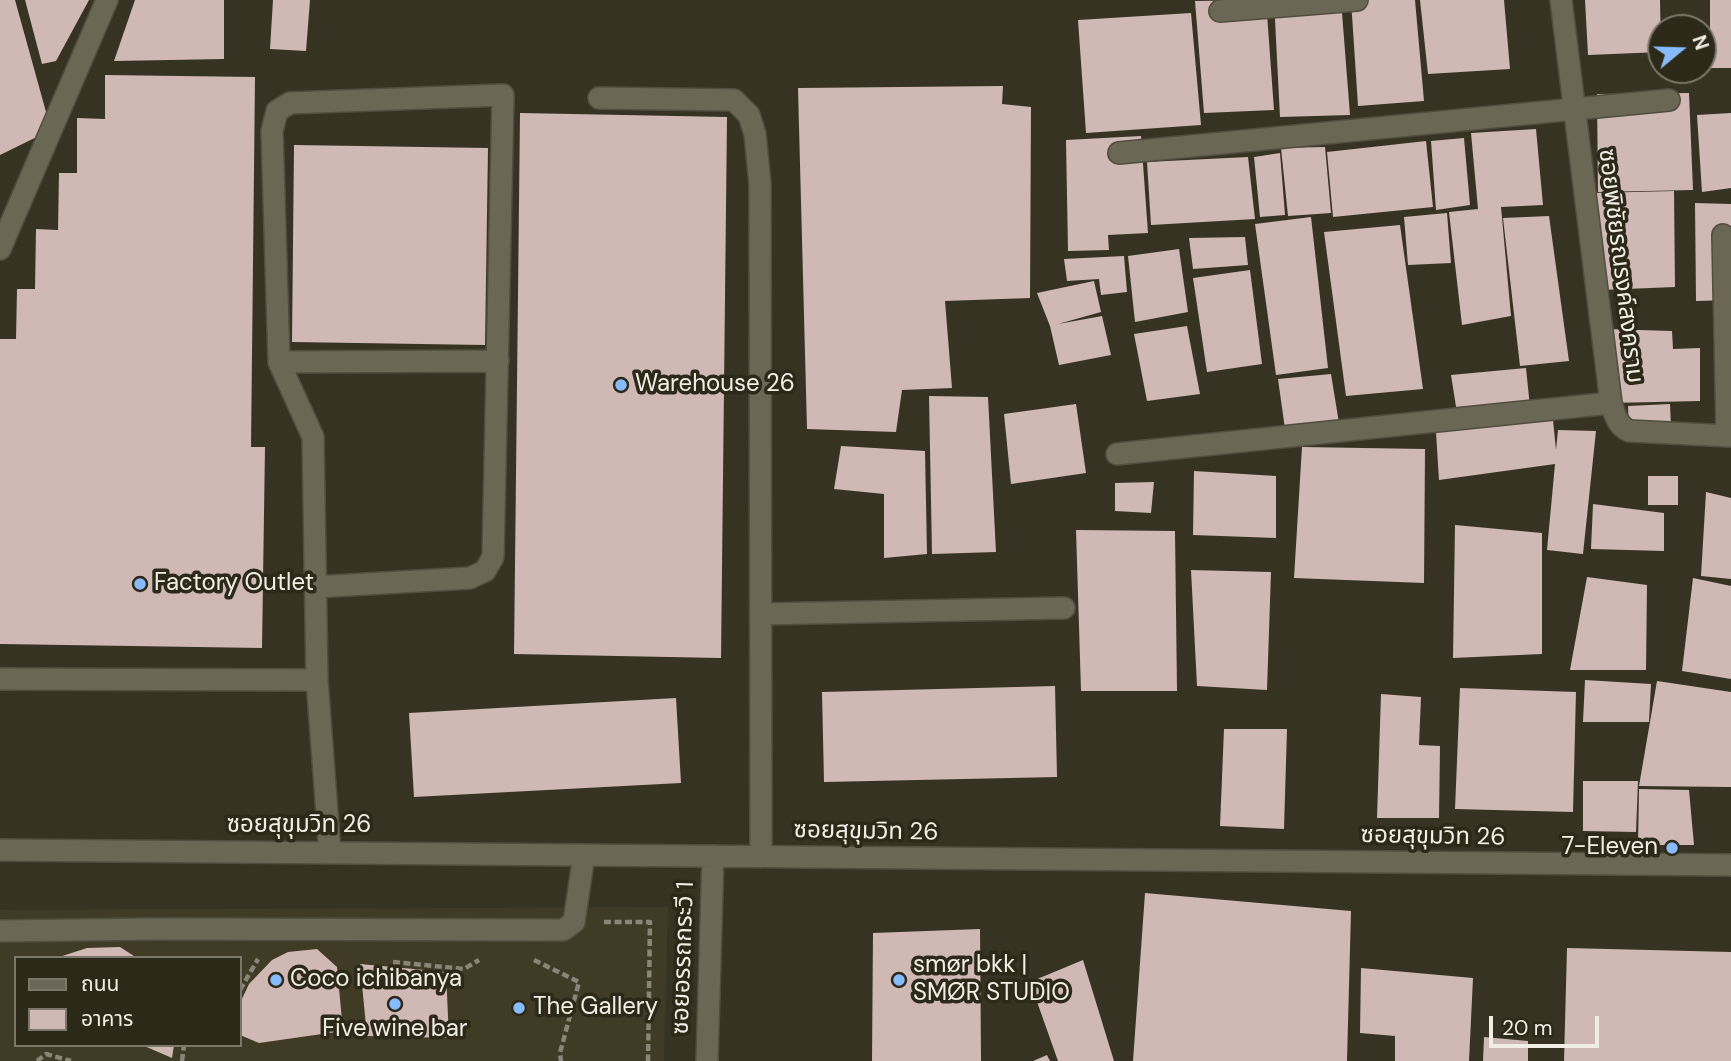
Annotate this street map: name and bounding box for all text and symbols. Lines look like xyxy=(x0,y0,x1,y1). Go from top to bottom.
north arrow xyxy=(1647,14,1717,84)
text: N xyxy=(1686,32,1715,53)
street label: ซอยพิชัยรณรงค์สงคราม xyxy=(1591,147,1649,385)
place label: Warehouse 26 xyxy=(635,371,795,399)
marker: Warehouse 26 xyxy=(613,377,629,393)
place label: Factory Outlet xyxy=(154,570,314,598)
marker: Factory Outlet xyxy=(132,576,148,592)
street label: ซอยสุขุมวิท 26 xyxy=(227,812,371,840)
street label: ซอยสุขุมวิท 26 xyxy=(793,816,939,848)
street label: ซอยสุขุมวิท 26 xyxy=(1360,821,1506,853)
place label: 7-Eleven xyxy=(1561,834,1658,862)
marker: 7-Eleven xyxy=(1664,840,1680,856)
street label: ซอยอรรถกระวี 1 xyxy=(667,881,701,1035)
place label: smør bkk | SMØR STUDIO xyxy=(913,952,1070,1008)
legend xyxy=(14,956,242,1047)
place label: Coco ichibanya xyxy=(290,966,462,994)
text: ถนน xyxy=(81,970,119,998)
marker: Coco ichibanya xyxy=(268,972,284,988)
marker: smør bkk | SMØR STUDIO xyxy=(891,972,907,988)
place label: The Gallery xyxy=(533,994,658,1022)
marker: Five wine bar xyxy=(387,996,403,1012)
marker: The Gallery xyxy=(511,1000,527,1016)
scale bar xyxy=(1493,1002,1603,1046)
text: อาคาร xyxy=(81,1005,133,1033)
text: 20 m xyxy=(1502,1014,1553,1042)
place label: Five wine bar xyxy=(322,1016,468,1044)

